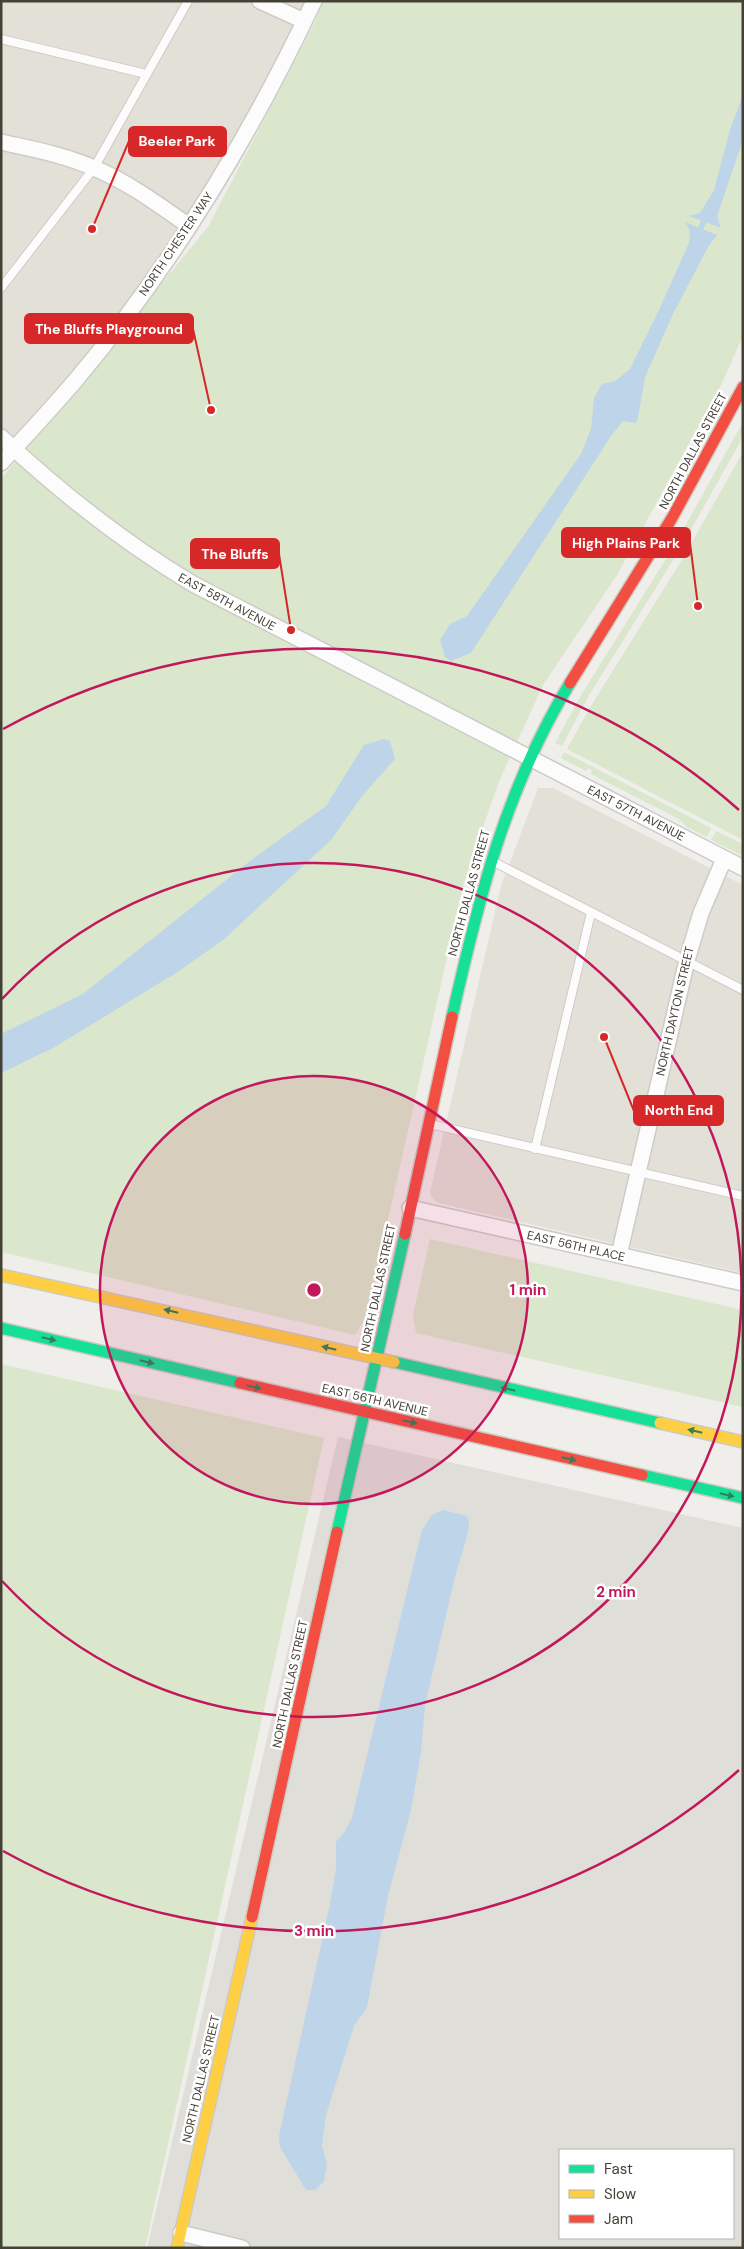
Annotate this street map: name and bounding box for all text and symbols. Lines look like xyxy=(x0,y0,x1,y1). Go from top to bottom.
callout: Beeler Park xyxy=(129,127,226,156)
text: Beeler Park xyxy=(138,132,216,150)
street label: NORTH CHESTER WAY xyxy=(135,189,217,299)
callout: The Bluffs Playground xyxy=(25,314,193,343)
text: The Bluffs Playground xyxy=(35,320,183,338)
street label: NORTH DALLAS STREET xyxy=(655,390,731,512)
callout: High Plains Park xyxy=(562,528,690,557)
text: High Plains Park xyxy=(572,534,680,552)
callout: The Bluffs xyxy=(191,539,279,568)
text: The Bluffs xyxy=(201,545,269,563)
street label: EAST 58TH AVENUE xyxy=(175,570,279,635)
street label: EAST 57TH AVENUE xyxy=(584,781,688,845)
street label: NORTH DALLAS STREET xyxy=(444,828,494,958)
street label: NORTH DAYTON STREET xyxy=(652,944,698,1077)
callout: North End xyxy=(634,1096,723,1125)
text: North End xyxy=(645,1101,713,1119)
street label: NORTH DALLAS STREET xyxy=(357,1222,399,1353)
street label: EAST 56TH PLACE xyxy=(525,1227,627,1265)
text: 1 min xyxy=(510,1280,546,1300)
centre of rings xyxy=(305,1281,323,1299)
one-way arrow xyxy=(164,1307,179,1315)
one-way arrow xyxy=(41,1335,56,1343)
one-way arrow xyxy=(322,1344,337,1352)
one-way arrow xyxy=(139,1358,154,1366)
street label: EAST 56TH AVENUE xyxy=(320,1380,430,1420)
one-way arrow xyxy=(246,1383,261,1391)
one-way arrow xyxy=(501,1385,516,1393)
one-way arrow xyxy=(403,1418,418,1426)
one-way arrow xyxy=(688,1427,703,1435)
one-way arrow xyxy=(561,1455,576,1463)
one-way arrow xyxy=(720,1491,735,1499)
text: 2 min xyxy=(596,1582,636,1602)
street label: NORTH DALLAS STREET xyxy=(269,1618,311,1749)
text: 3 min xyxy=(294,1921,334,1941)
street label: NORTH DALLAS STREET xyxy=(179,2014,223,2144)
legend xyxy=(559,2149,734,2239)
text: Fast xyxy=(604,2159,633,2179)
text: Slow xyxy=(604,2184,637,2204)
text: Jam xyxy=(604,2209,633,2229)

